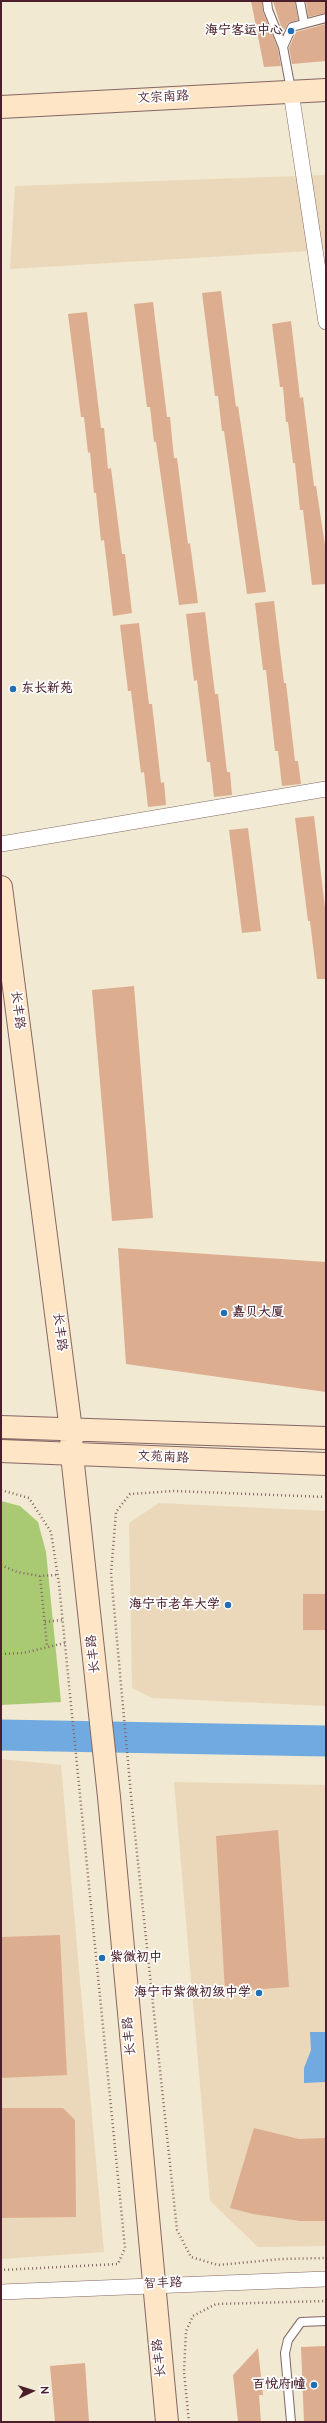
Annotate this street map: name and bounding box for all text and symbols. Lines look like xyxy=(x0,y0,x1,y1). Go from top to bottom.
place label: 海宁客运中心 xyxy=(205,23,283,39)
marker: 海宁客运中心 xyxy=(286,26,296,36)
street label: 文宗南路 xyxy=(137,89,189,107)
place label: 东长新苑 xyxy=(21,681,73,697)
marker: 东长新苑 xyxy=(8,684,18,694)
street label: 长丰路 xyxy=(7,990,27,1030)
place label: 嘉贝大厦 xyxy=(232,1305,284,1321)
marker: 嘉贝大厦 xyxy=(219,1308,229,1318)
street label: 长丰路 xyxy=(49,1312,69,1352)
street label: 文苑南路 xyxy=(137,1449,189,1467)
place label: 海宁市老年大学 xyxy=(129,1597,220,1613)
marker: 海宁市老年大学 xyxy=(223,1600,233,1610)
street label: 长丰路 xyxy=(84,1634,104,1674)
place label: 紫微初中 xyxy=(110,1950,162,1966)
marker: 紫微初中 xyxy=(97,1953,107,1963)
place label: 海宁市紫微初级中学 xyxy=(134,1985,251,2001)
marker: 海宁市紫微初级中学 xyxy=(254,1988,264,1998)
street label: 长丰路 xyxy=(121,2016,139,2056)
street label: 智丰路 xyxy=(143,2276,183,2292)
street label: 长丰路 xyxy=(150,2338,170,2378)
north arrow xyxy=(12,2371,52,2411)
place label: 百悦府1幢 xyxy=(252,2377,306,2393)
marker: 百悦府1幢 xyxy=(309,2380,319,2390)
text: N xyxy=(37,2386,52,2394)

